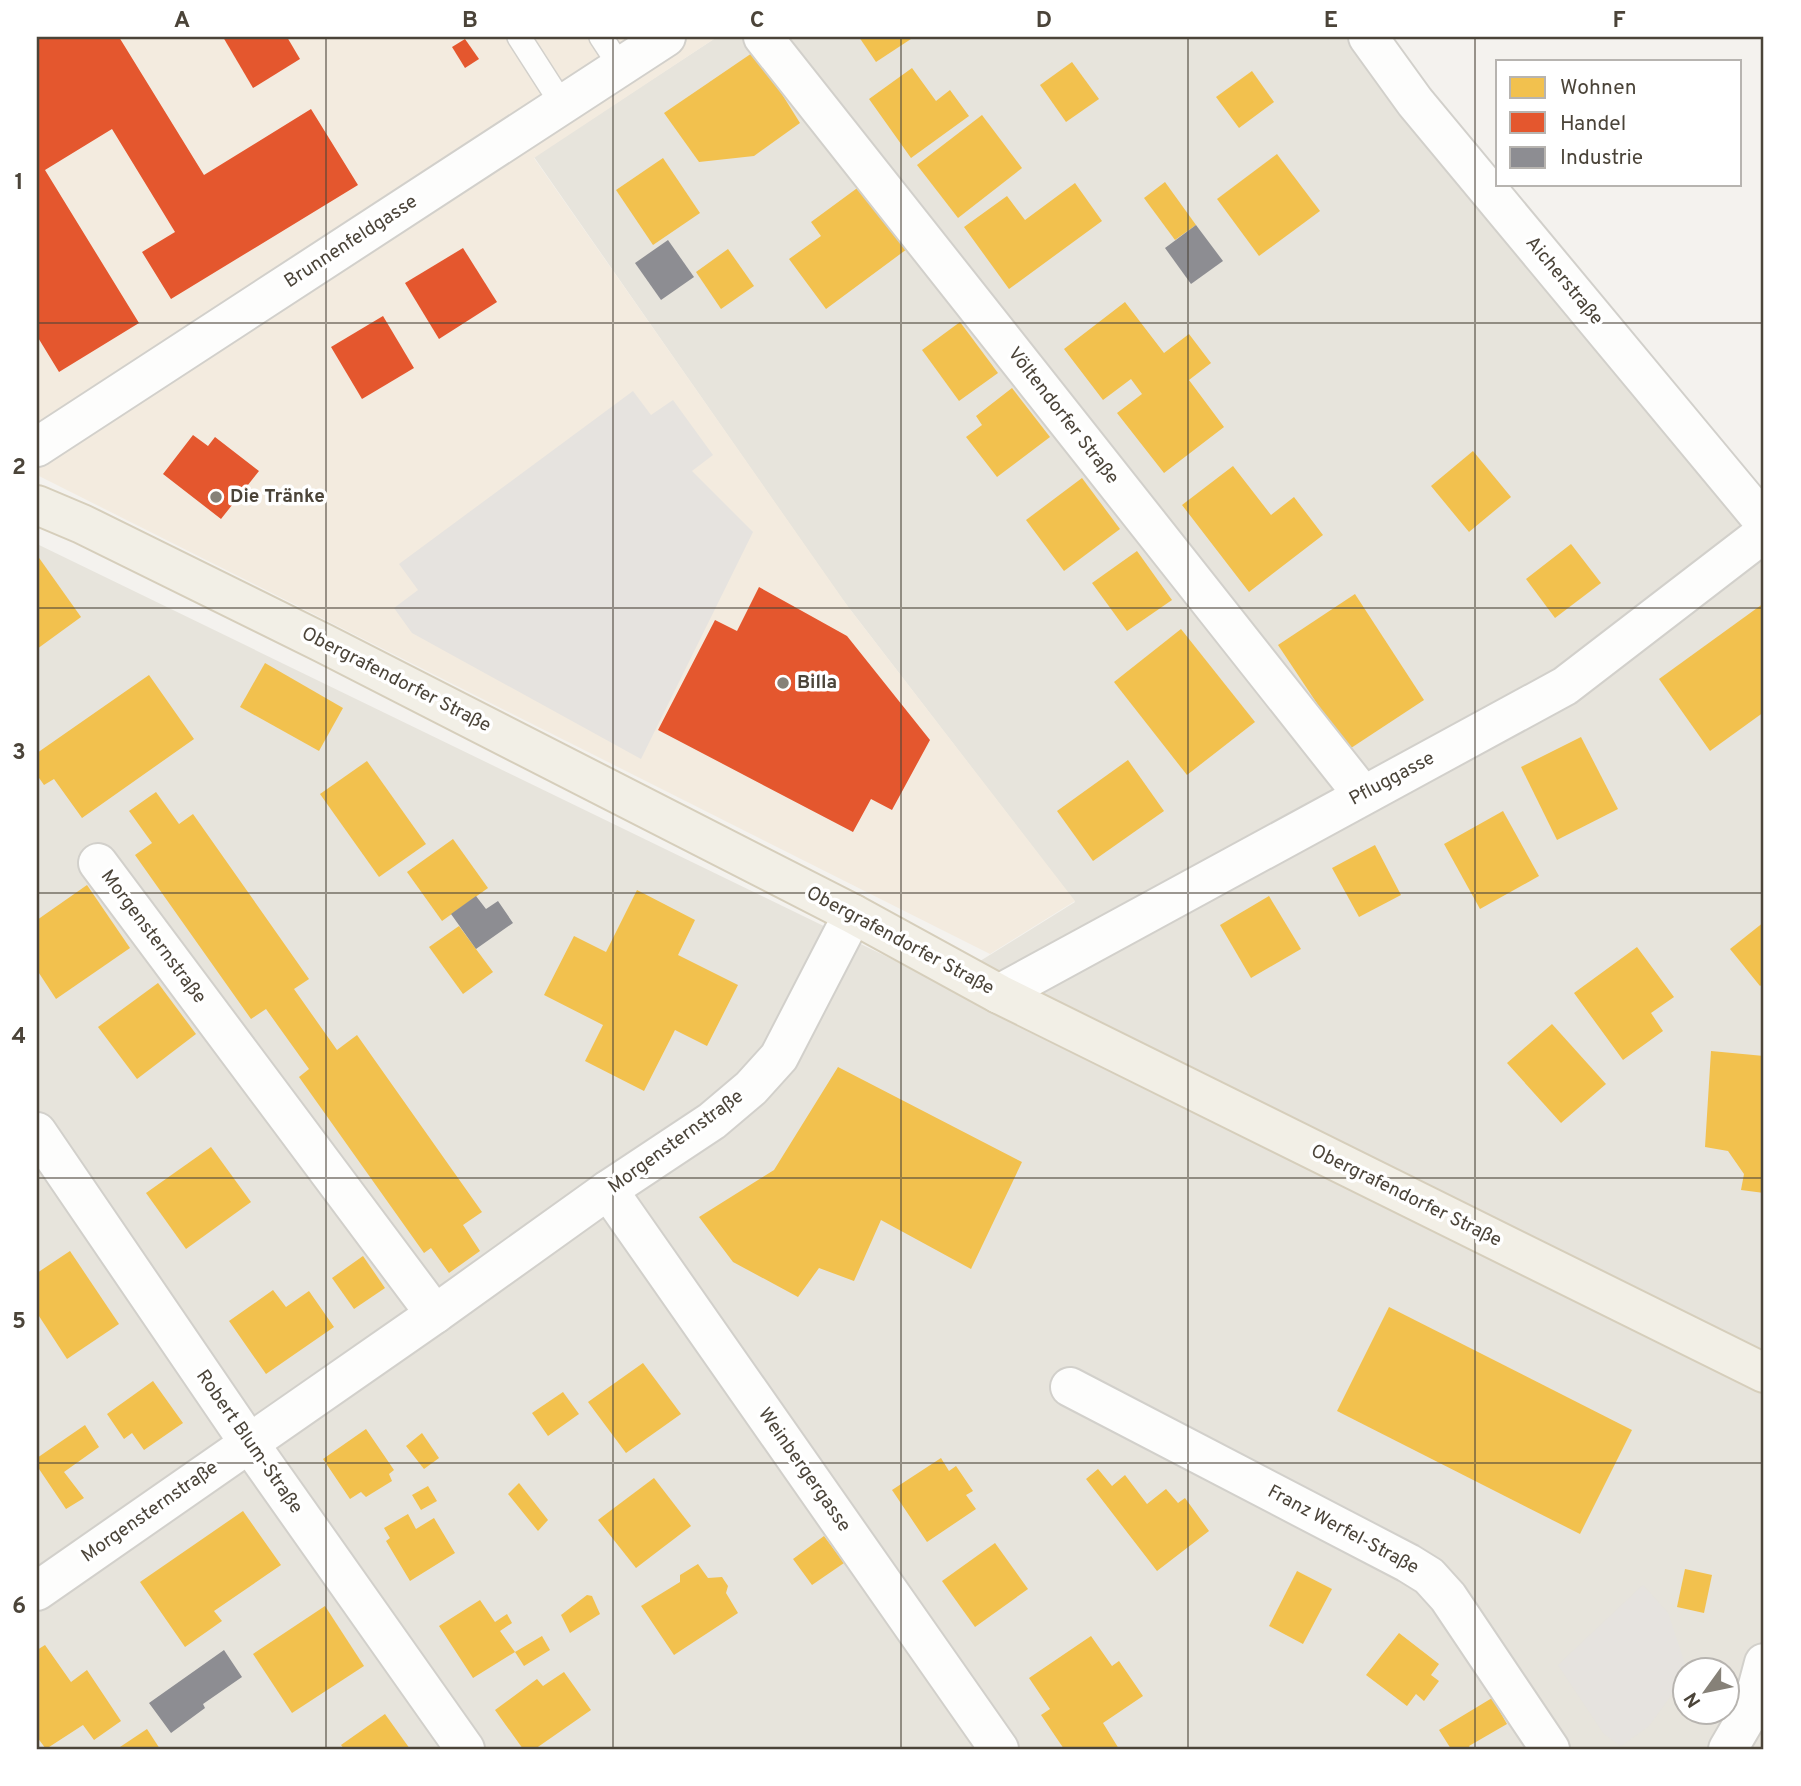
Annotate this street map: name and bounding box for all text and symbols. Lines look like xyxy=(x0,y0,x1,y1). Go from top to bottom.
text: A xyxy=(174,7,190,36)
text: B xyxy=(462,7,478,36)
text: C xyxy=(750,7,764,36)
text: D xyxy=(1036,7,1052,36)
text: E xyxy=(1324,7,1338,36)
text: F xyxy=(1612,7,1626,36)
legend xyxy=(1496,60,1742,186)
text: Wohnen xyxy=(1560,75,1637,102)
text: Handel xyxy=(1560,111,1626,138)
text: Industrie xyxy=(1560,145,1643,172)
text: 1 xyxy=(14,169,24,198)
street label: Brunnenfeldgasse xyxy=(280,190,422,294)
street label: Aicherstraße xyxy=(1520,232,1608,330)
street label: Völtendorfer Straße xyxy=(1002,343,1124,489)
text: 2 xyxy=(12,454,26,483)
place label: Die Tränke xyxy=(230,485,325,509)
marker: Die Tränke xyxy=(208,489,224,505)
street label: Obergrafendorfer Straße xyxy=(297,622,495,738)
place label: Billa xyxy=(797,671,837,695)
marker: Billa xyxy=(775,675,791,691)
text: 3 xyxy=(12,739,26,768)
street label: Pfluggasse xyxy=(1345,747,1439,811)
street label: Morgensternstraße xyxy=(95,865,211,1009)
street label: Obergrafendorfer Straße xyxy=(802,881,998,1001)
text: 4 xyxy=(12,1023,26,1052)
street label: Morgensternstraße xyxy=(604,1085,748,1199)
street label: Obergrafendorfer Straße xyxy=(1307,1139,1505,1253)
text: 5 xyxy=(12,1308,26,1337)
street label: Robert Blum-Straße xyxy=(190,1365,308,1519)
street label: Weinbergergasse xyxy=(752,1403,856,1537)
street label: Morgensternstraße xyxy=(77,1456,223,1568)
street label: Franz Werfel-Straße xyxy=(1263,1480,1423,1580)
text: 6 xyxy=(12,1593,26,1622)
north arrow xyxy=(1672,1656,1742,1726)
text: N xyxy=(1680,1687,1707,1711)

